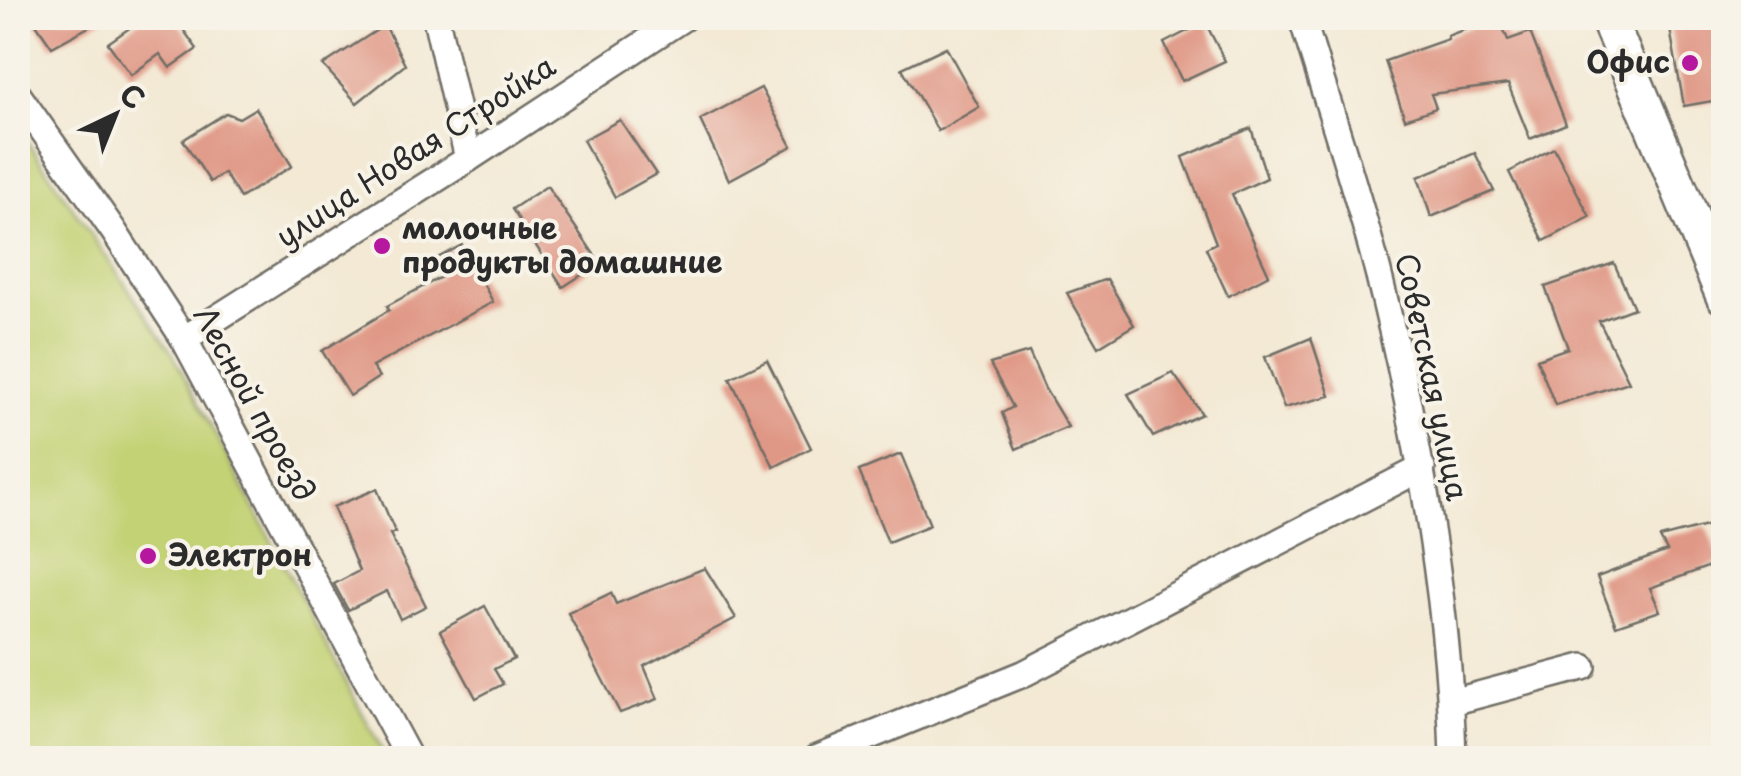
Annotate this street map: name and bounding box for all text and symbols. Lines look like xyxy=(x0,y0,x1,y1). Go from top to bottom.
place label: Офис xyxy=(1586,38,1670,83)
street label: улица Новая Стройка xyxy=(266,42,564,257)
marker: Офис xyxy=(1679,52,1701,74)
north arrow xyxy=(65,65,165,165)
text: С xyxy=(111,73,155,119)
place label: молочные продукты домашние xyxy=(402,204,722,283)
marker: молочные продукты домашние xyxy=(371,235,393,257)
street label: Советская улица xyxy=(1385,249,1482,504)
street label: Лесной проезд xyxy=(184,297,328,509)
place label: Электрон xyxy=(168,531,312,576)
marker: Электрон xyxy=(137,545,159,567)

